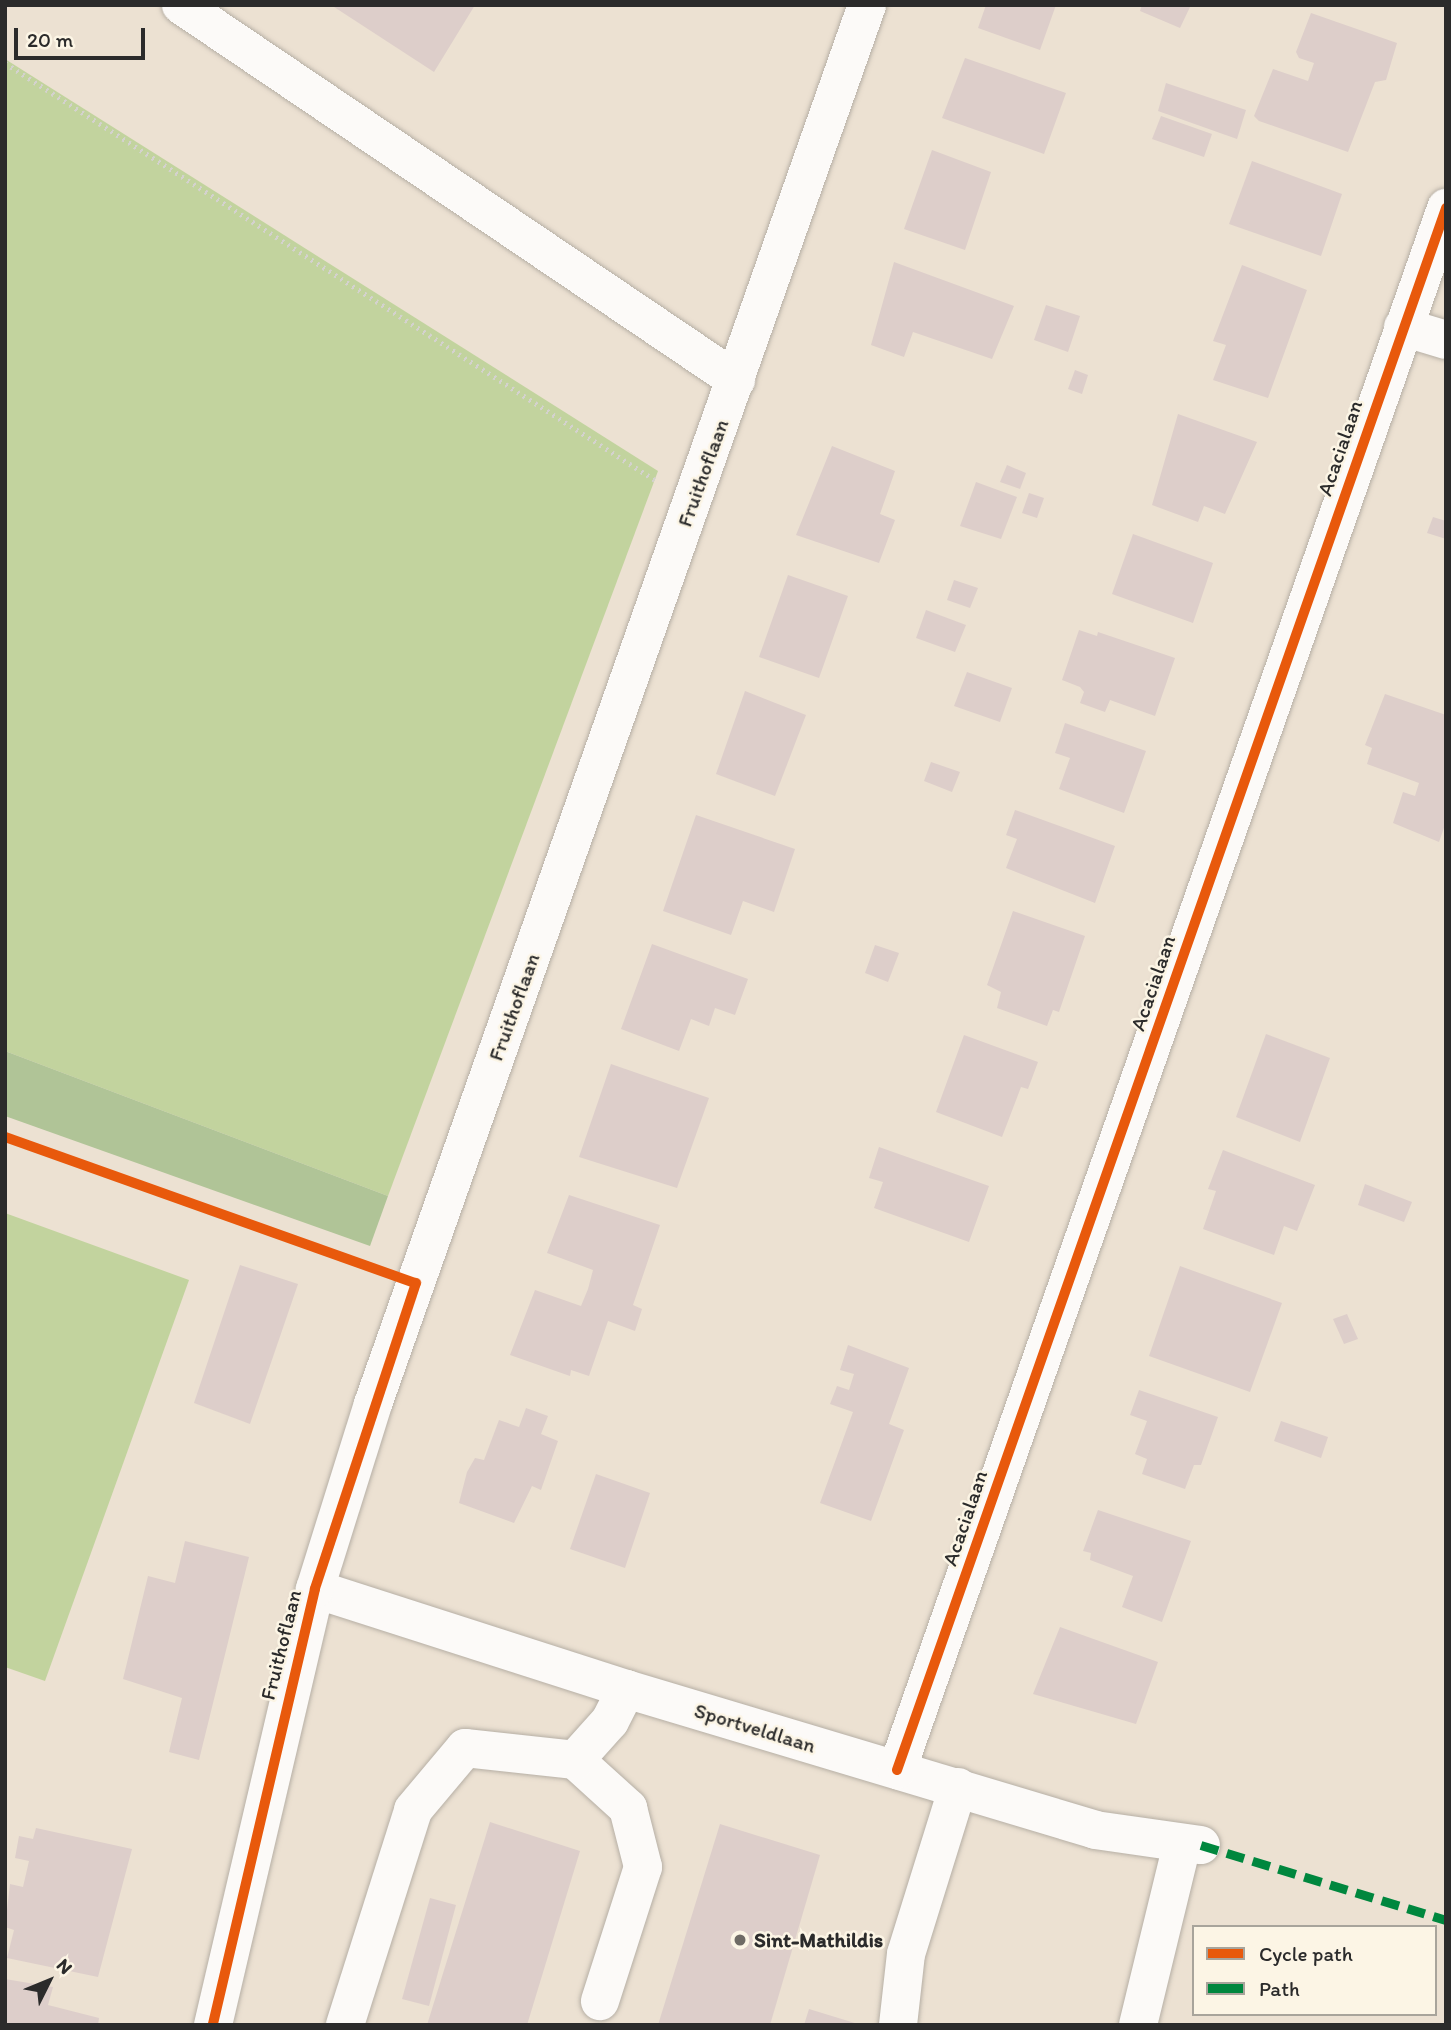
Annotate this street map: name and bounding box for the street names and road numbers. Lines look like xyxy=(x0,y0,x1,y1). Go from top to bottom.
street label: Acacialaan xyxy=(1312,397,1368,499)
street label: Fruithoflaan xyxy=(672,416,734,530)
street label: Acacialaan xyxy=(1125,932,1181,1034)
street label: Fruithoflaan xyxy=(483,950,545,1064)
street label: Acacialaan xyxy=(937,1467,993,1569)
street label: Fruithoflaan xyxy=(255,1587,307,1703)
street label: Sportveldlaan xyxy=(691,1698,819,1758)

